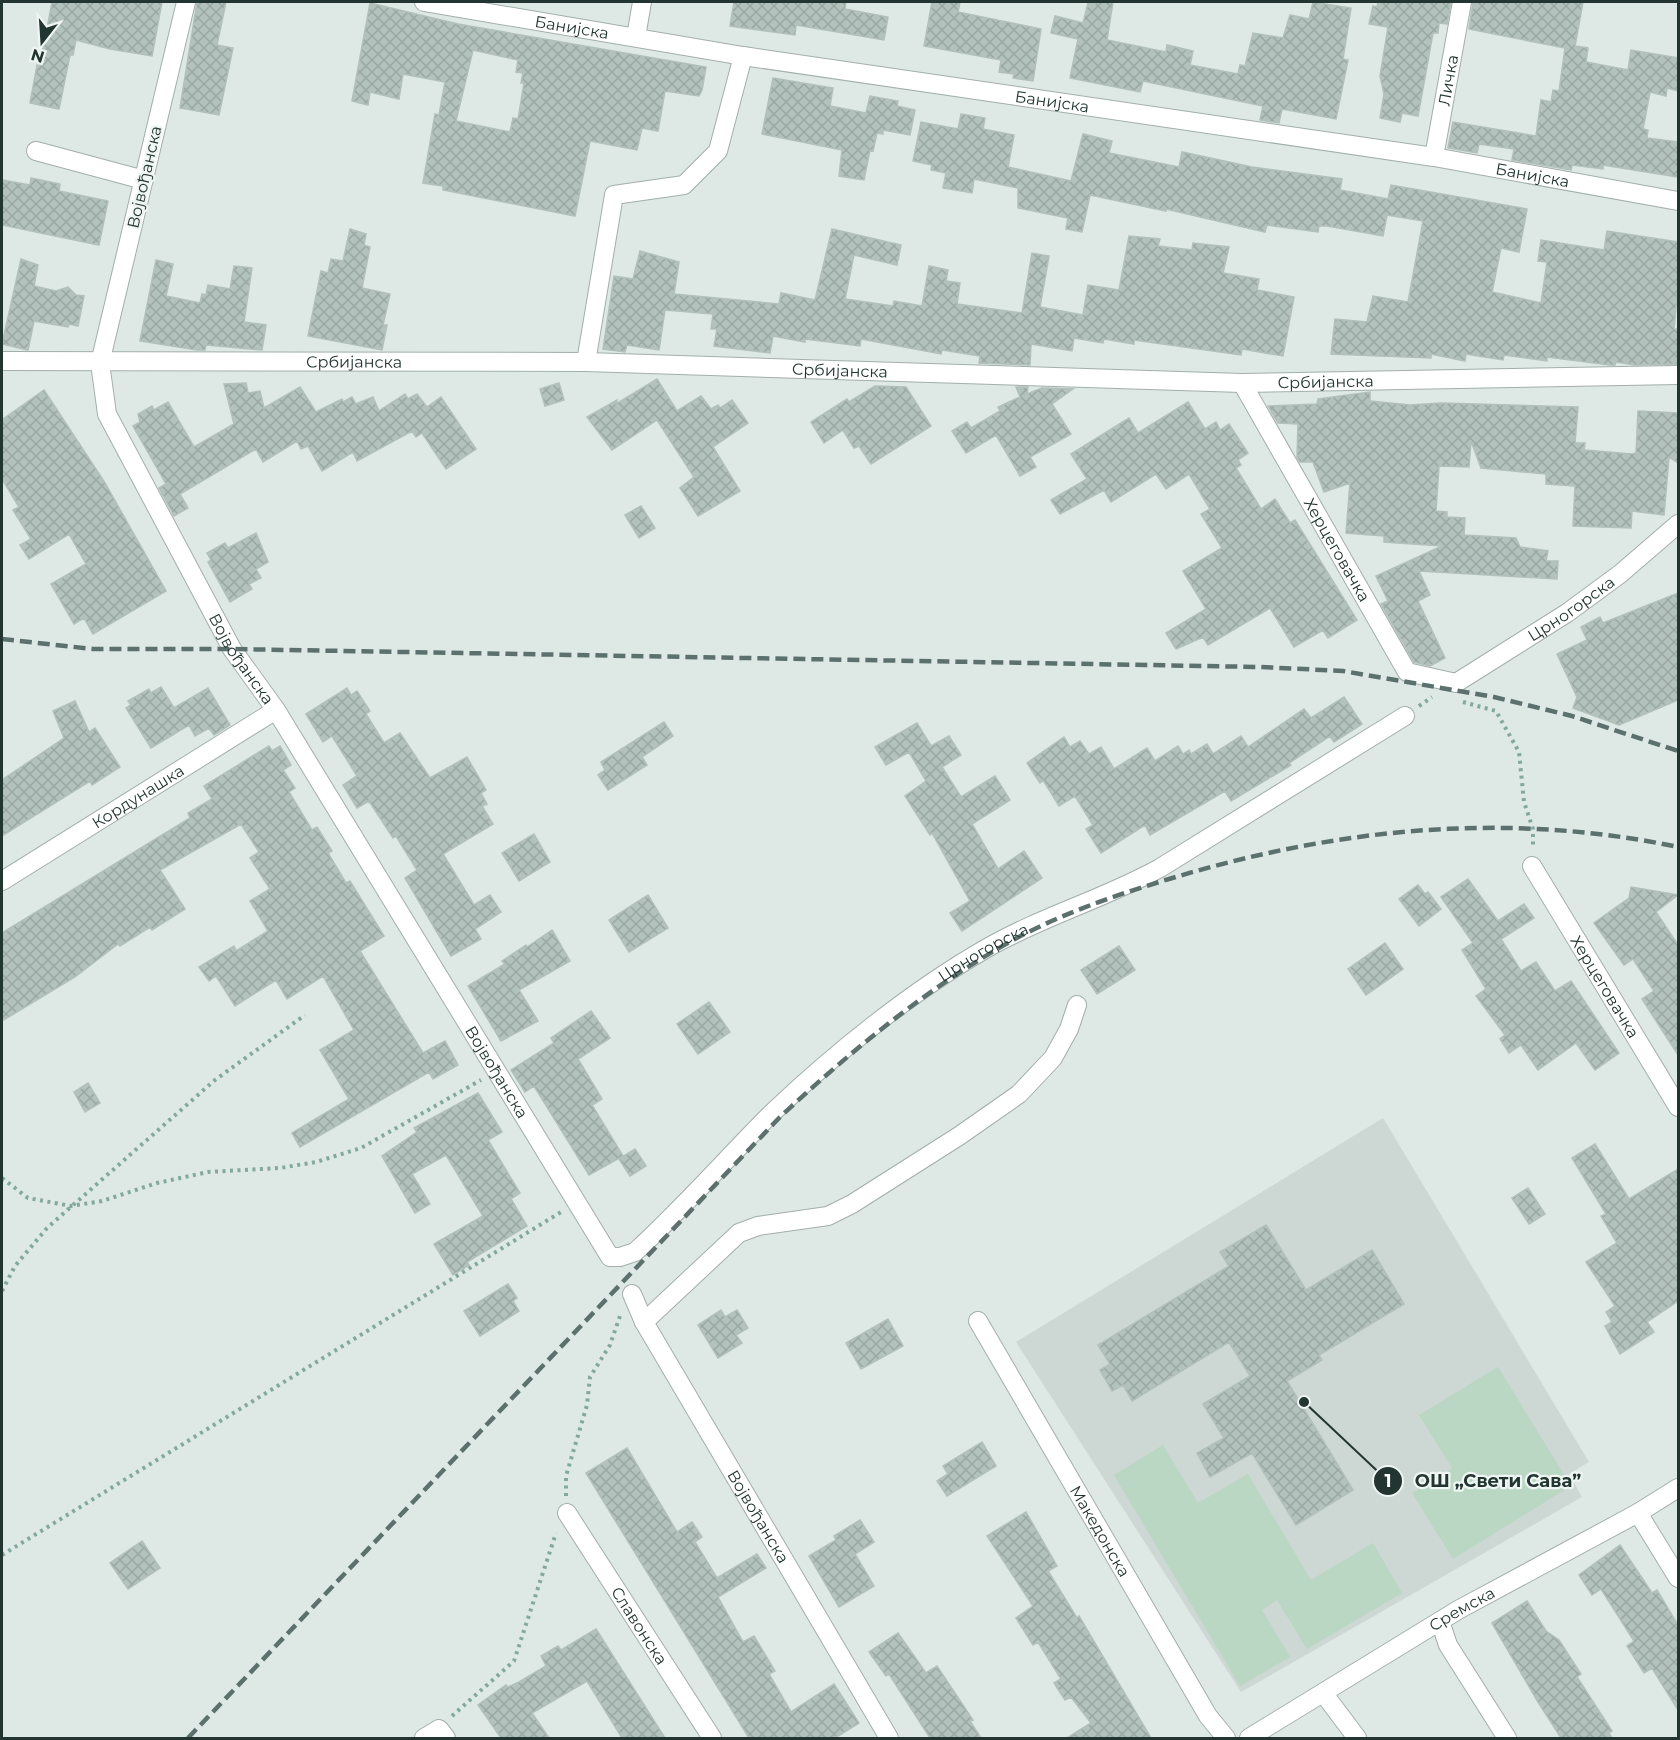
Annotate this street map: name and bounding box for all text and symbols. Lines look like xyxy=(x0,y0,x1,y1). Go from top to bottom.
north arrow xyxy=(12,12,72,72)
street label: Банијска xyxy=(533,12,610,43)
text: N xyxy=(29,45,47,67)
street label: Личка xyxy=(1434,53,1462,107)
street label: Банијска xyxy=(1014,87,1090,116)
street label: Војвођанска xyxy=(123,124,166,230)
street label: Банијска xyxy=(1494,159,1571,191)
street label: Србијанска xyxy=(306,353,402,372)
street label: Србијанска xyxy=(792,360,888,382)
street label: Србијанска xyxy=(1277,372,1374,392)
street label: Херцеговачка xyxy=(1300,495,1374,605)
street label: Црногорска xyxy=(1524,572,1618,645)
street label: Војвођанска xyxy=(205,610,278,708)
street label: Кордунашка xyxy=(89,761,187,832)
street label: Црногорска xyxy=(935,919,1031,986)
street label: Херцеговачка xyxy=(1566,932,1643,1041)
street label: Војвођанска xyxy=(461,1022,532,1122)
callout: ОШ „Свети Сава” xyxy=(1373,1463,1593,1499)
street label: Војвођанска xyxy=(723,1467,793,1567)
text: 1 xyxy=(1384,1470,1392,1492)
text: ОШ „Свети Сава” xyxy=(1415,1470,1581,1492)
street label: Македонска xyxy=(1066,1482,1134,1580)
street label: Славонска xyxy=(607,1583,671,1668)
street label: Сремска xyxy=(1426,1583,1498,1635)

